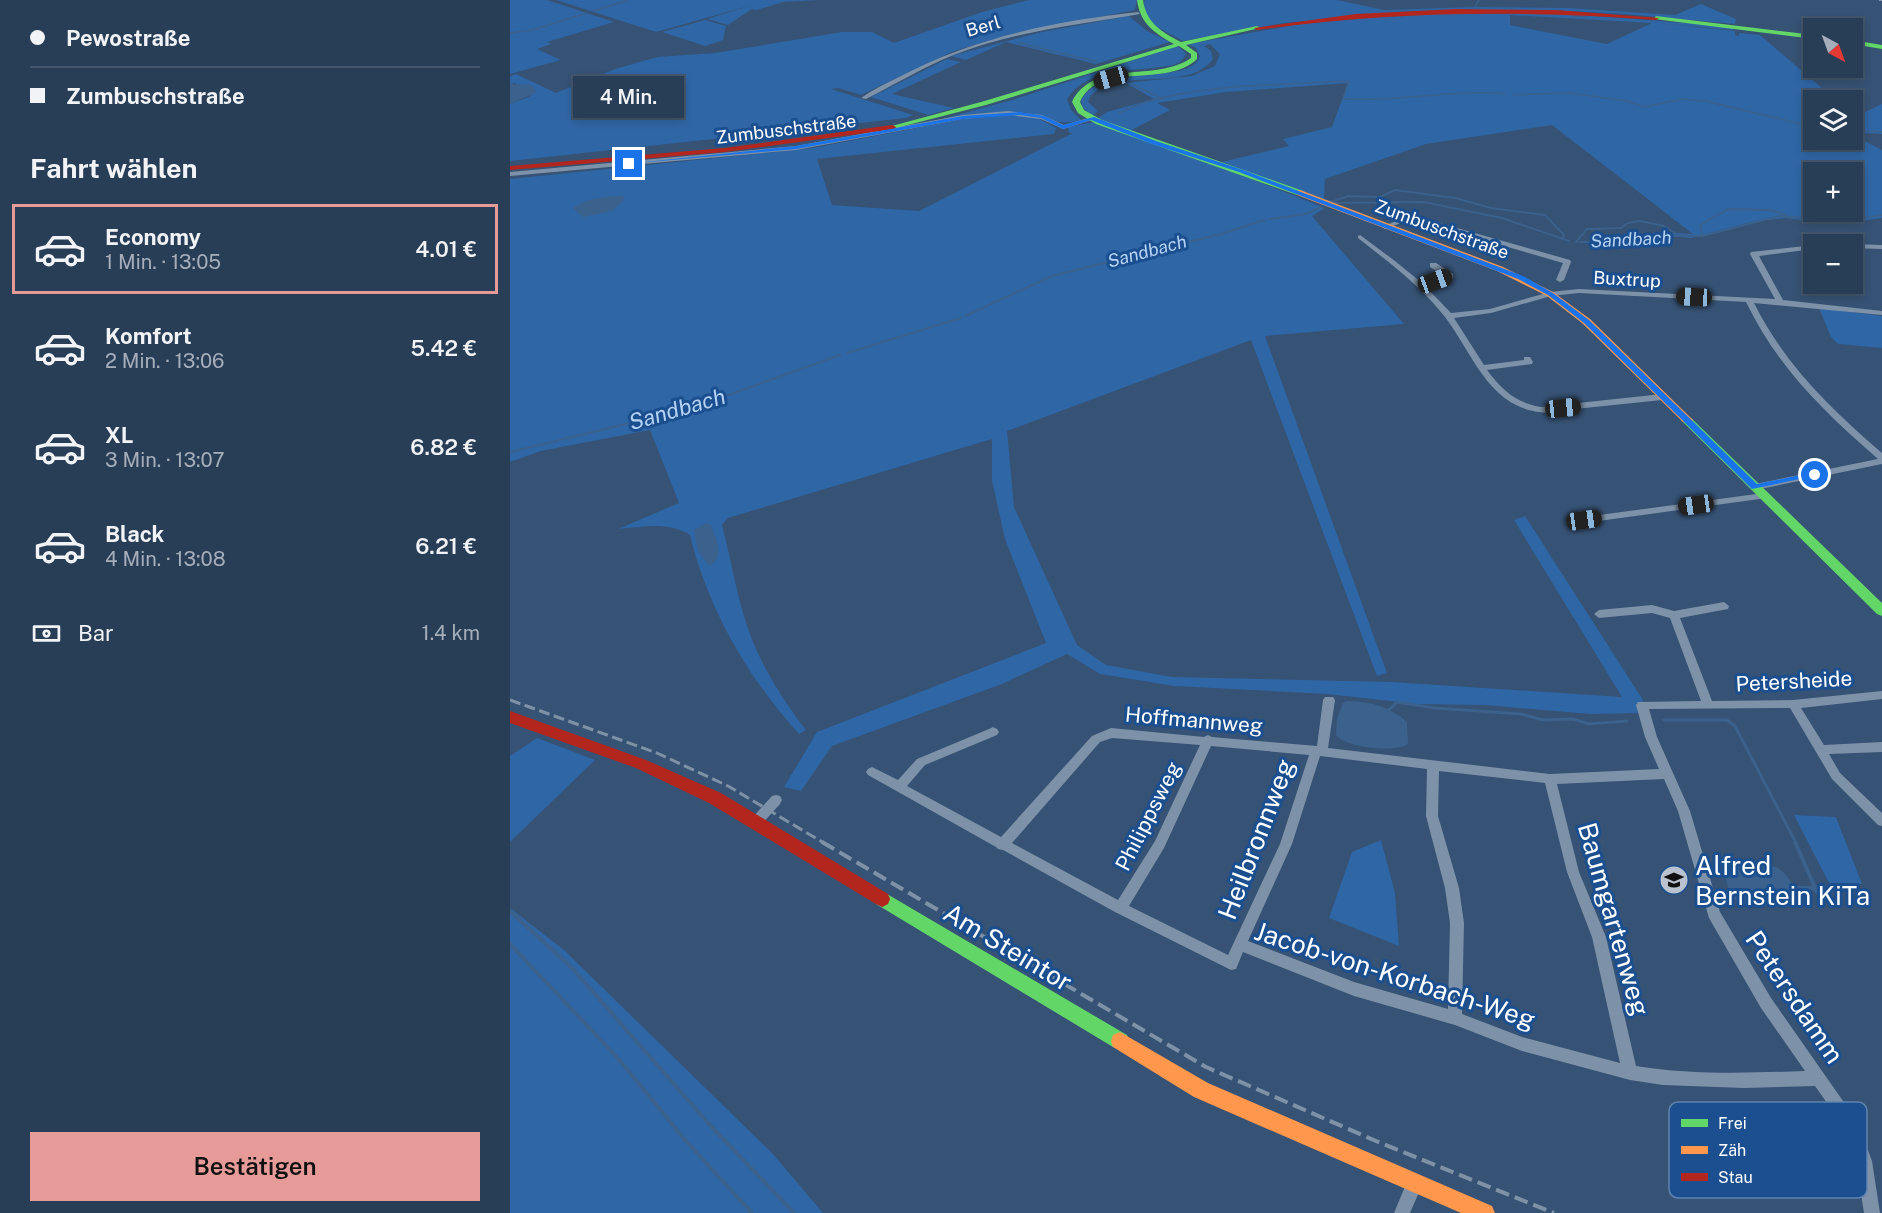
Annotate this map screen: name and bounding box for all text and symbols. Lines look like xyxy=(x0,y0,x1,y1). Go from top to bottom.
street label: Berl xyxy=(963,11,1003,41)
north arrow xyxy=(1803,18,1863,78)
map controls xyxy=(1803,18,1863,294)
text: Pewostraße xyxy=(66,25,190,51)
car xyxy=(1091,64,1131,92)
callout: 4 Min. xyxy=(573,77,684,119)
text: Zumbuschstraße xyxy=(66,83,245,109)
text: 4 Min. xyxy=(600,85,657,109)
button: layers xyxy=(1803,90,1863,150)
street label: Zumbuschstraße xyxy=(715,110,857,148)
route end xyxy=(615,150,642,177)
text: Fahrt wählen xyxy=(30,152,198,184)
button: + xyxy=(1803,162,1863,222)
street label: Zumbuschstraße xyxy=(1372,195,1512,263)
icon: car xyxy=(33,222,87,276)
text: Economy xyxy=(105,224,201,250)
water label: Sandbach xyxy=(1590,226,1672,252)
water label: Sandbach xyxy=(1105,230,1189,272)
button: − xyxy=(1803,234,1863,294)
text: 4.01 € xyxy=(415,236,477,262)
text: 1 Min. · 13:05 xyxy=(105,250,221,274)
car xyxy=(1415,266,1455,296)
street label: Buxtrup xyxy=(1593,267,1661,291)
car xyxy=(1676,287,1712,307)
icon: car xyxy=(33,321,87,375)
text: Komfort xyxy=(105,323,192,349)
text: 5.42 € xyxy=(410,335,477,361)
text: 2 Min. · 13:06 xyxy=(105,349,224,373)
water label: Sandbach xyxy=(626,383,728,435)
car xyxy=(1544,397,1582,419)
icon: car xyxy=(33,420,87,474)
text: XL xyxy=(105,422,133,448)
text: 6.82 € xyxy=(410,434,477,460)
text: 3 Min. · 13:07 xyxy=(105,448,224,472)
route start xyxy=(1801,461,1828,488)
car xyxy=(1677,494,1715,516)
car xyxy=(1565,509,1603,531)
icon: car xyxy=(33,519,87,573)
text: Black xyxy=(105,521,164,547)
text: 6.21 € xyxy=(415,533,477,559)
text: 4 Min. · 13:08 xyxy=(105,547,226,571)
icon: cash xyxy=(30,617,63,650)
text: Bar xyxy=(78,620,114,646)
text: 1.4 km xyxy=(422,621,480,645)
street label: Petersheide xyxy=(1735,665,1853,697)
street label: Hoffmannweg xyxy=(1124,702,1264,738)
street label: Heilbronnweg xyxy=(1211,754,1301,924)
street label: Philippsweg xyxy=(1110,757,1186,875)
street label: Baumgartenweg xyxy=(1572,819,1656,1019)
place label: Alfred Bernstein KiTa xyxy=(1695,850,1870,911)
school or university icon: Alfred Bernstein KiTa xyxy=(1658,864,1690,896)
street label: Am Steintor xyxy=(938,897,1078,997)
street label: Jacob-von-Korbach-Weg xyxy=(1251,915,1539,1035)
street label: Petersdamm xyxy=(1739,925,1851,1069)
legend xyxy=(1669,1102,1867,1198)
text: Frei xyxy=(1718,1114,1747,1133)
button: Bestätigen xyxy=(30,1132,480,1201)
text: Zäh xyxy=(1718,1141,1746,1160)
text: Stau xyxy=(1718,1168,1753,1187)

